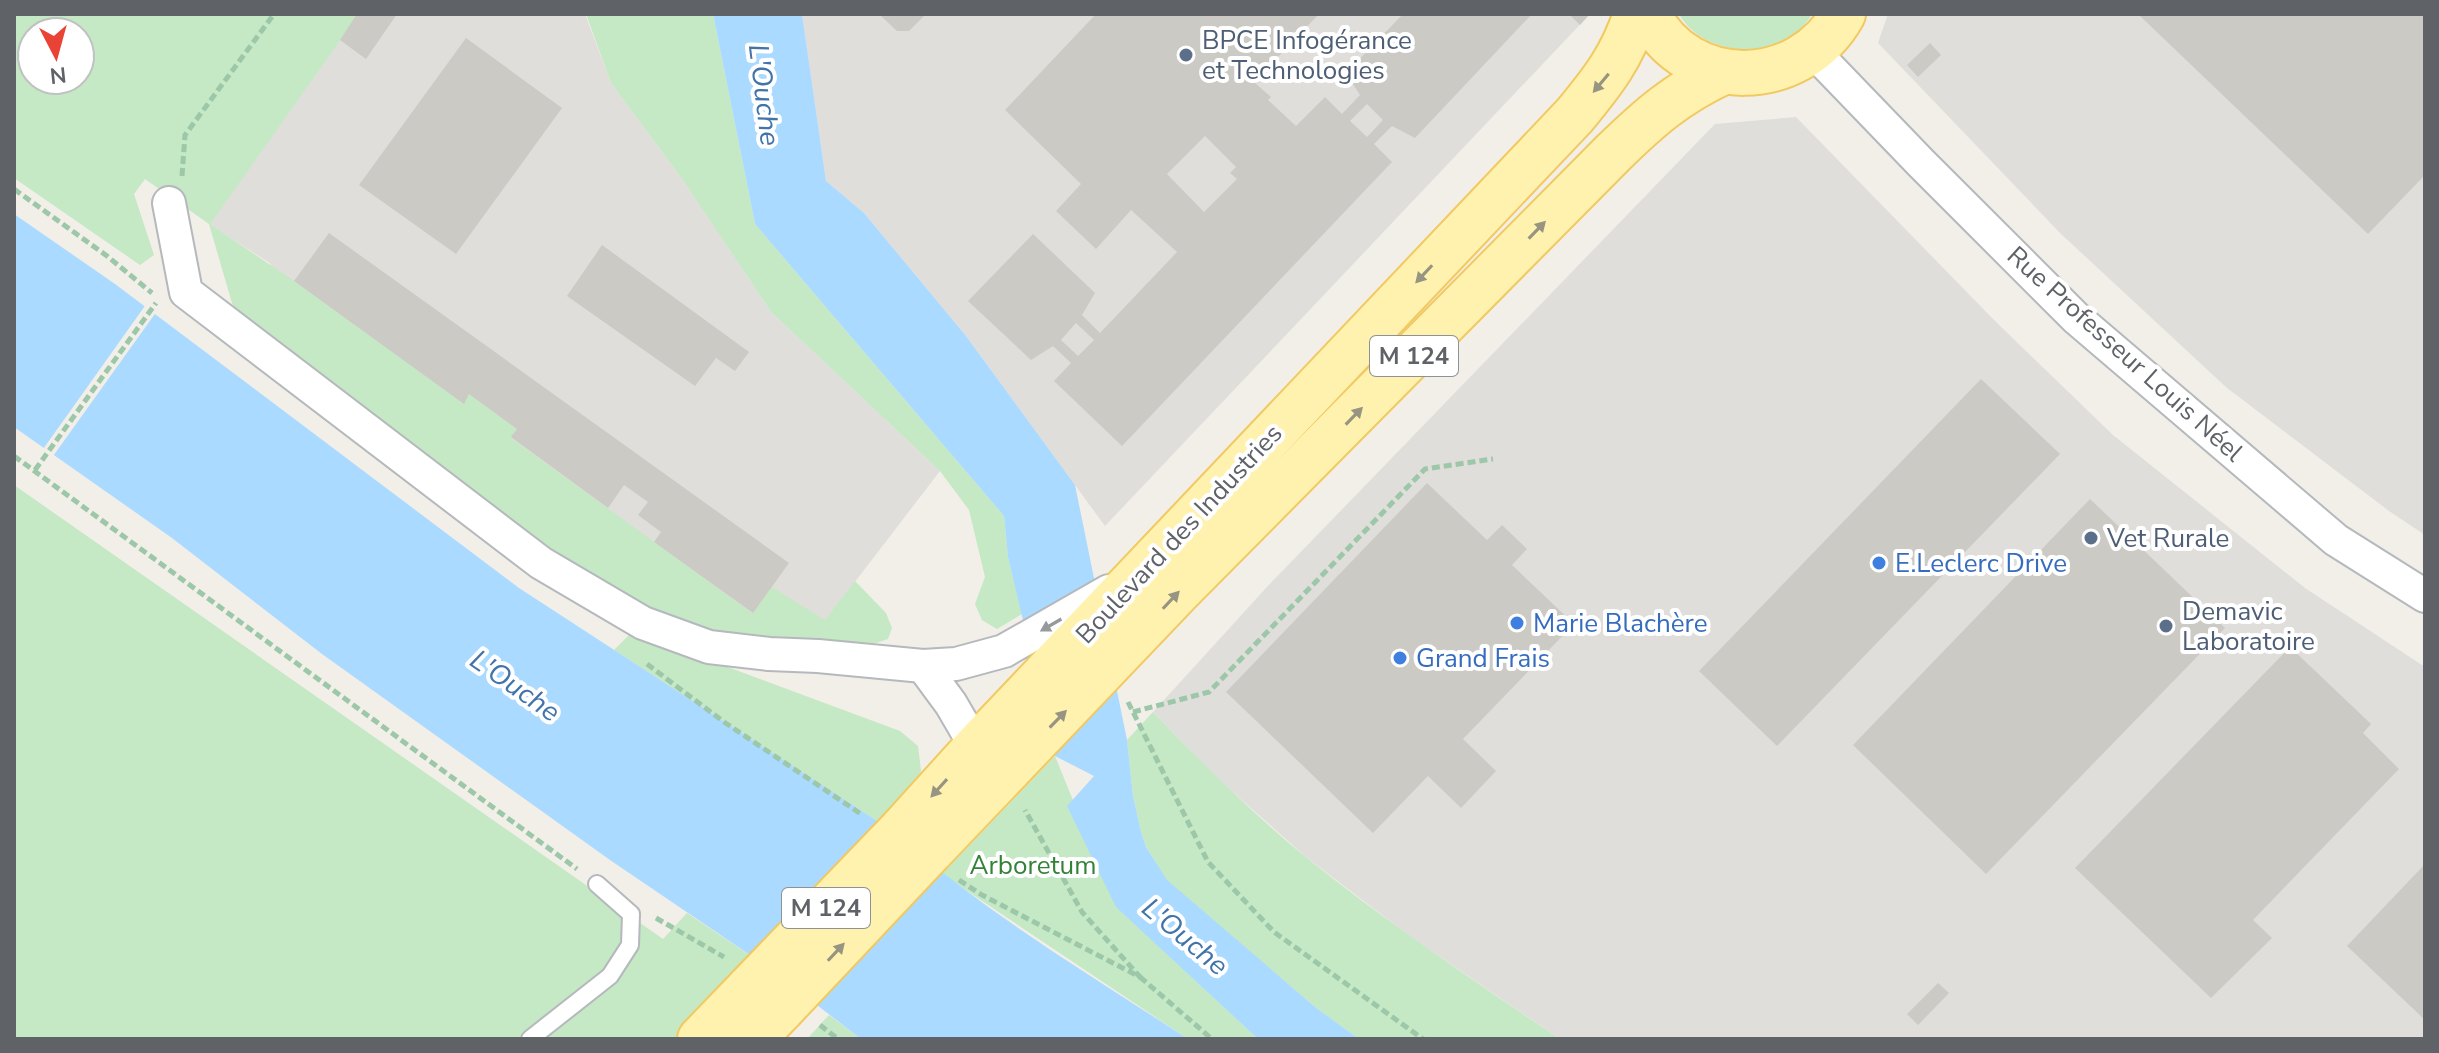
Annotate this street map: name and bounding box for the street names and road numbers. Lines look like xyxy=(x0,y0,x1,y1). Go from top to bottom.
street label: Rue Professeur Louis Néel xyxy=(1999,238,2251,470)
road number: M 124 xyxy=(1370,336,1458,376)
street label: Boulevard des Industries xyxy=(1068,417,1290,651)
road number: M 124 xyxy=(782,888,870,928)

